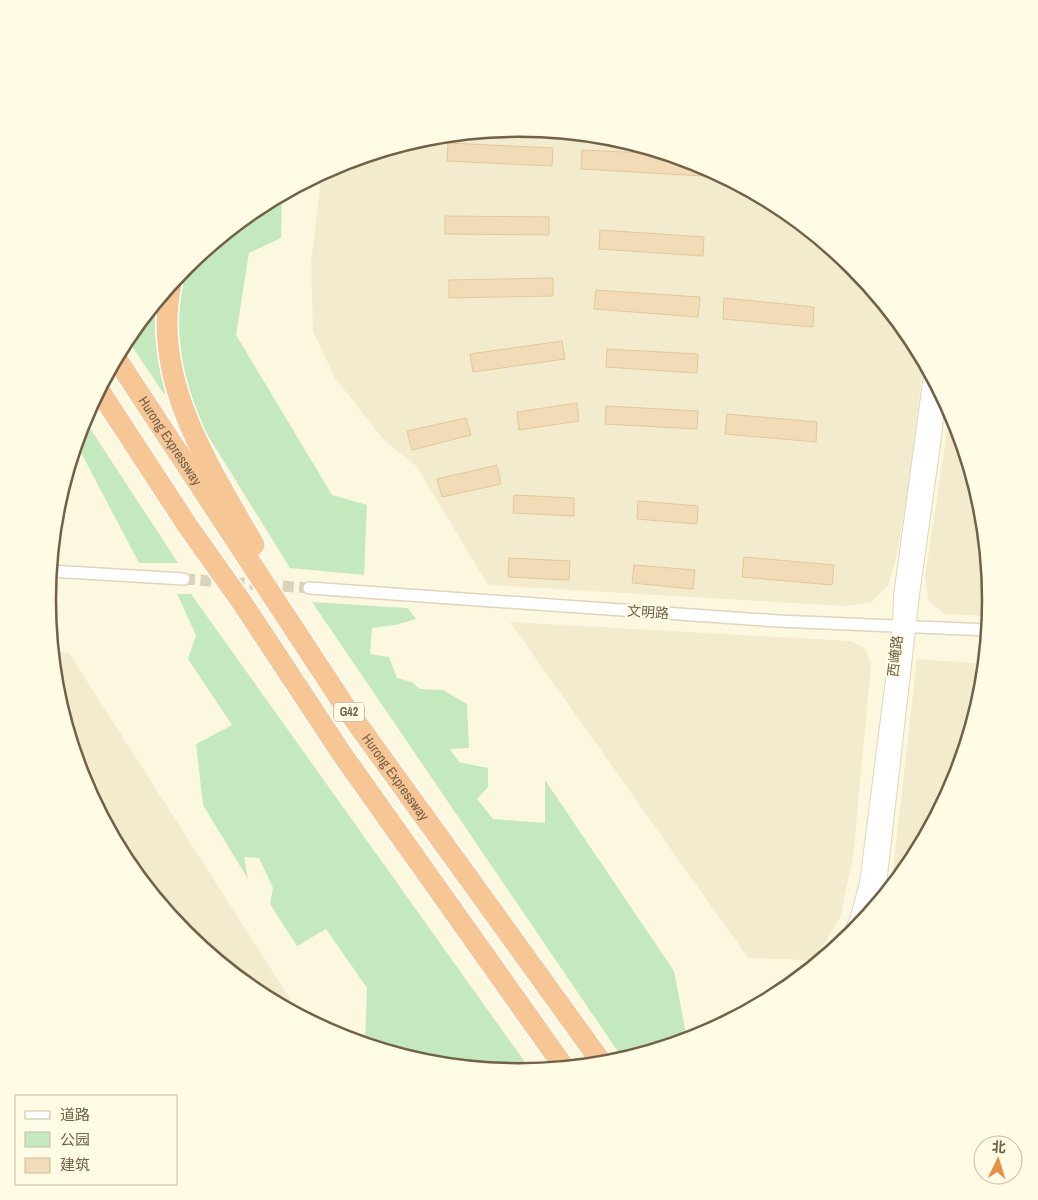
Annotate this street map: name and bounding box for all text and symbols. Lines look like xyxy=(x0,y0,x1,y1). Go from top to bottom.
street label: Hurong Expressway xyxy=(135,393,206,489)
street label: 文明路 xyxy=(626,602,670,622)
street label: 西崦路 xyxy=(884,634,906,678)
road number: G42 xyxy=(334,702,364,722)
street label: Hurong Expressway xyxy=(358,730,433,824)
legend xyxy=(15,1095,178,1185)
text: 道路 xyxy=(60,1104,90,1125)
text: 公园 xyxy=(60,1129,90,1150)
north arrow xyxy=(973,1135,1023,1185)
text: 北 xyxy=(991,1138,1007,1156)
text: 建筑 xyxy=(60,1154,90,1175)

